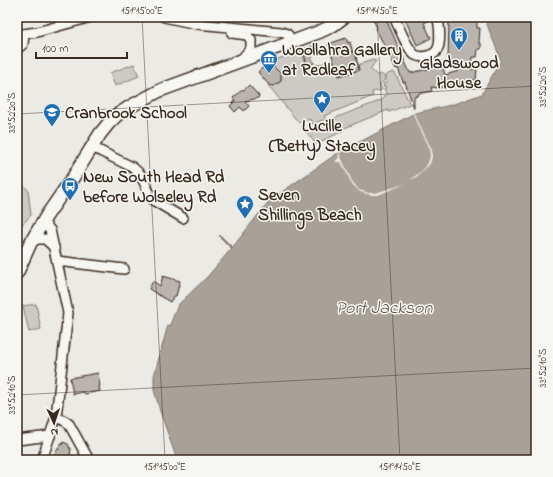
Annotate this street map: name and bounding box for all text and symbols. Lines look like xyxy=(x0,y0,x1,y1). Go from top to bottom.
text: 151°15'00"E xyxy=(121,4,163,19)
text: 151°14'50"E xyxy=(356,4,398,19)
building icon: Gladswood House xyxy=(449,26,469,51)
scale bar xyxy=(36,34,127,60)
place label: Woollahra Gallery at Redleaf xyxy=(282,38,402,83)
text: 100 m xyxy=(42,40,69,58)
museum icon: Woollahra Gallery at Redleaf xyxy=(259,49,279,74)
place label: Gladswood House xyxy=(419,51,499,96)
text: 33°52'20"S xyxy=(536,66,551,107)
place icon: Lucille (Betty) Stacey xyxy=(312,89,332,114)
text: 33°52'20"S xyxy=(5,92,20,133)
place label: Cranbrook School xyxy=(65,101,187,126)
school or university icon: Cranbrook School xyxy=(42,102,62,127)
place label: Lucille (Betty) Stacey xyxy=(269,114,376,161)
place label: New South Head Rd before Wolseley Rd xyxy=(83,165,225,212)
bus stop icon: New South Head Rd before Wolseley Rd xyxy=(60,176,80,201)
place label: Seven Shillings Beach xyxy=(258,183,362,230)
place icon: Seven Shillings Beach xyxy=(235,194,255,219)
water label: Port Jackson xyxy=(336,296,433,322)
text: 33°52'10"S xyxy=(536,348,551,387)
text: 33°52'10"S xyxy=(5,375,20,414)
north arrow xyxy=(34,403,74,443)
text: N xyxy=(50,424,59,440)
text: 151°15'00"E xyxy=(144,460,186,475)
text: 151°14'50"E xyxy=(379,460,421,475)

